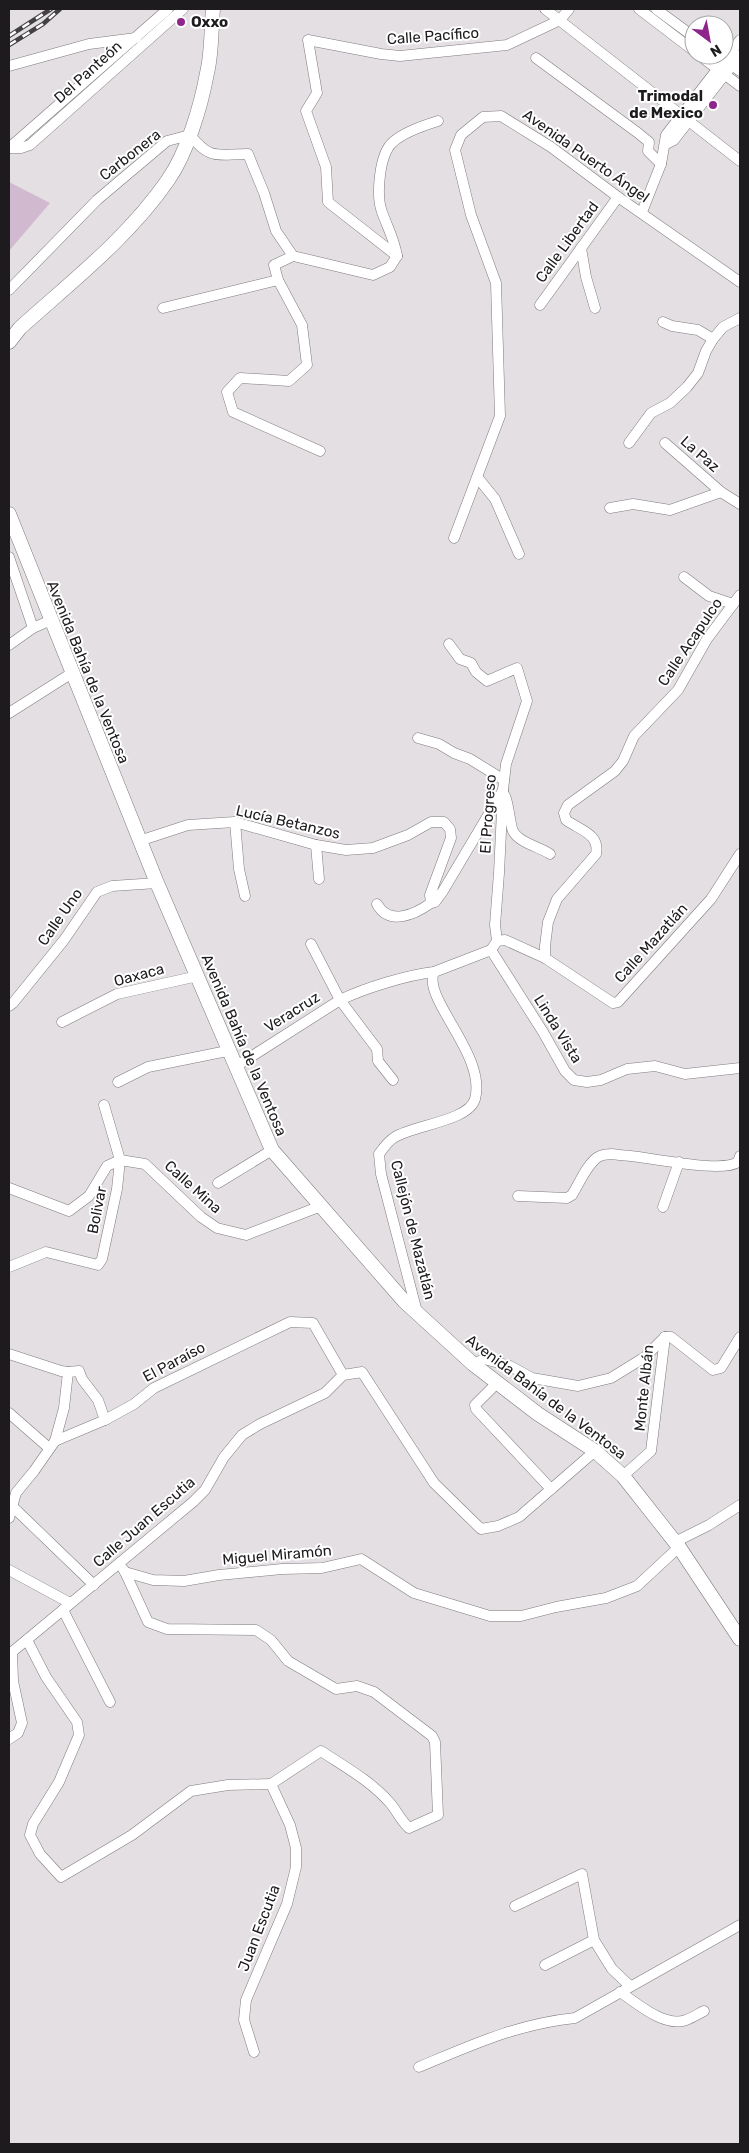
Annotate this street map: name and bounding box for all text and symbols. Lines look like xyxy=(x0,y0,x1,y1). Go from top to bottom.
place label: Oxxo xyxy=(191,13,228,31)
north arrow xyxy=(684,15,734,65)
marker: Oxxo xyxy=(175,16,187,28)
street label: Calle Pacífico xyxy=(386,24,480,48)
street label: Del Panteón xyxy=(50,37,126,107)
text: N xyxy=(707,41,724,60)
place label: Trimodal de Mexico xyxy=(629,87,703,122)
marker: Trimodal de Mexico xyxy=(707,99,719,111)
street label: Avenida Puerto Ángel xyxy=(519,106,653,206)
street label: Carbonera xyxy=(96,125,164,185)
street label: Calle Libertad xyxy=(532,198,602,286)
street label: La Paz xyxy=(677,432,723,476)
street label: Avenida Bahía de la Ventosa xyxy=(43,578,133,766)
street label: Calle Acapulco xyxy=(654,595,726,689)
street label: El Progreso xyxy=(476,774,500,854)
street label: Lucía Betanzos xyxy=(234,801,342,843)
street label: Calle Uno xyxy=(34,885,86,949)
street label: Calle Mazatlán xyxy=(611,900,691,986)
street label: Avenida Bahía de la Ventosa xyxy=(197,951,291,1139)
street label: Oaxaca xyxy=(112,960,166,990)
street label: Veracruz xyxy=(261,988,323,1036)
street label: Linda Vista xyxy=(530,992,586,1066)
street label: Calle Mina xyxy=(161,1157,225,1217)
street label: Callejón de Mazatlán xyxy=(387,1158,439,1302)
street label: Bolivar xyxy=(84,1184,110,1235)
street label: Avenida Bahía de la Ventosa xyxy=(462,1331,630,1463)
street label: El Paraíso xyxy=(140,1338,208,1386)
street label: Monte Albán xyxy=(630,1344,658,1432)
street label: Calle Juan Escutia xyxy=(89,1473,199,1571)
street label: Miguel Miramón xyxy=(222,1541,332,1569)
street label: Juan Escutia xyxy=(234,1882,284,1974)

